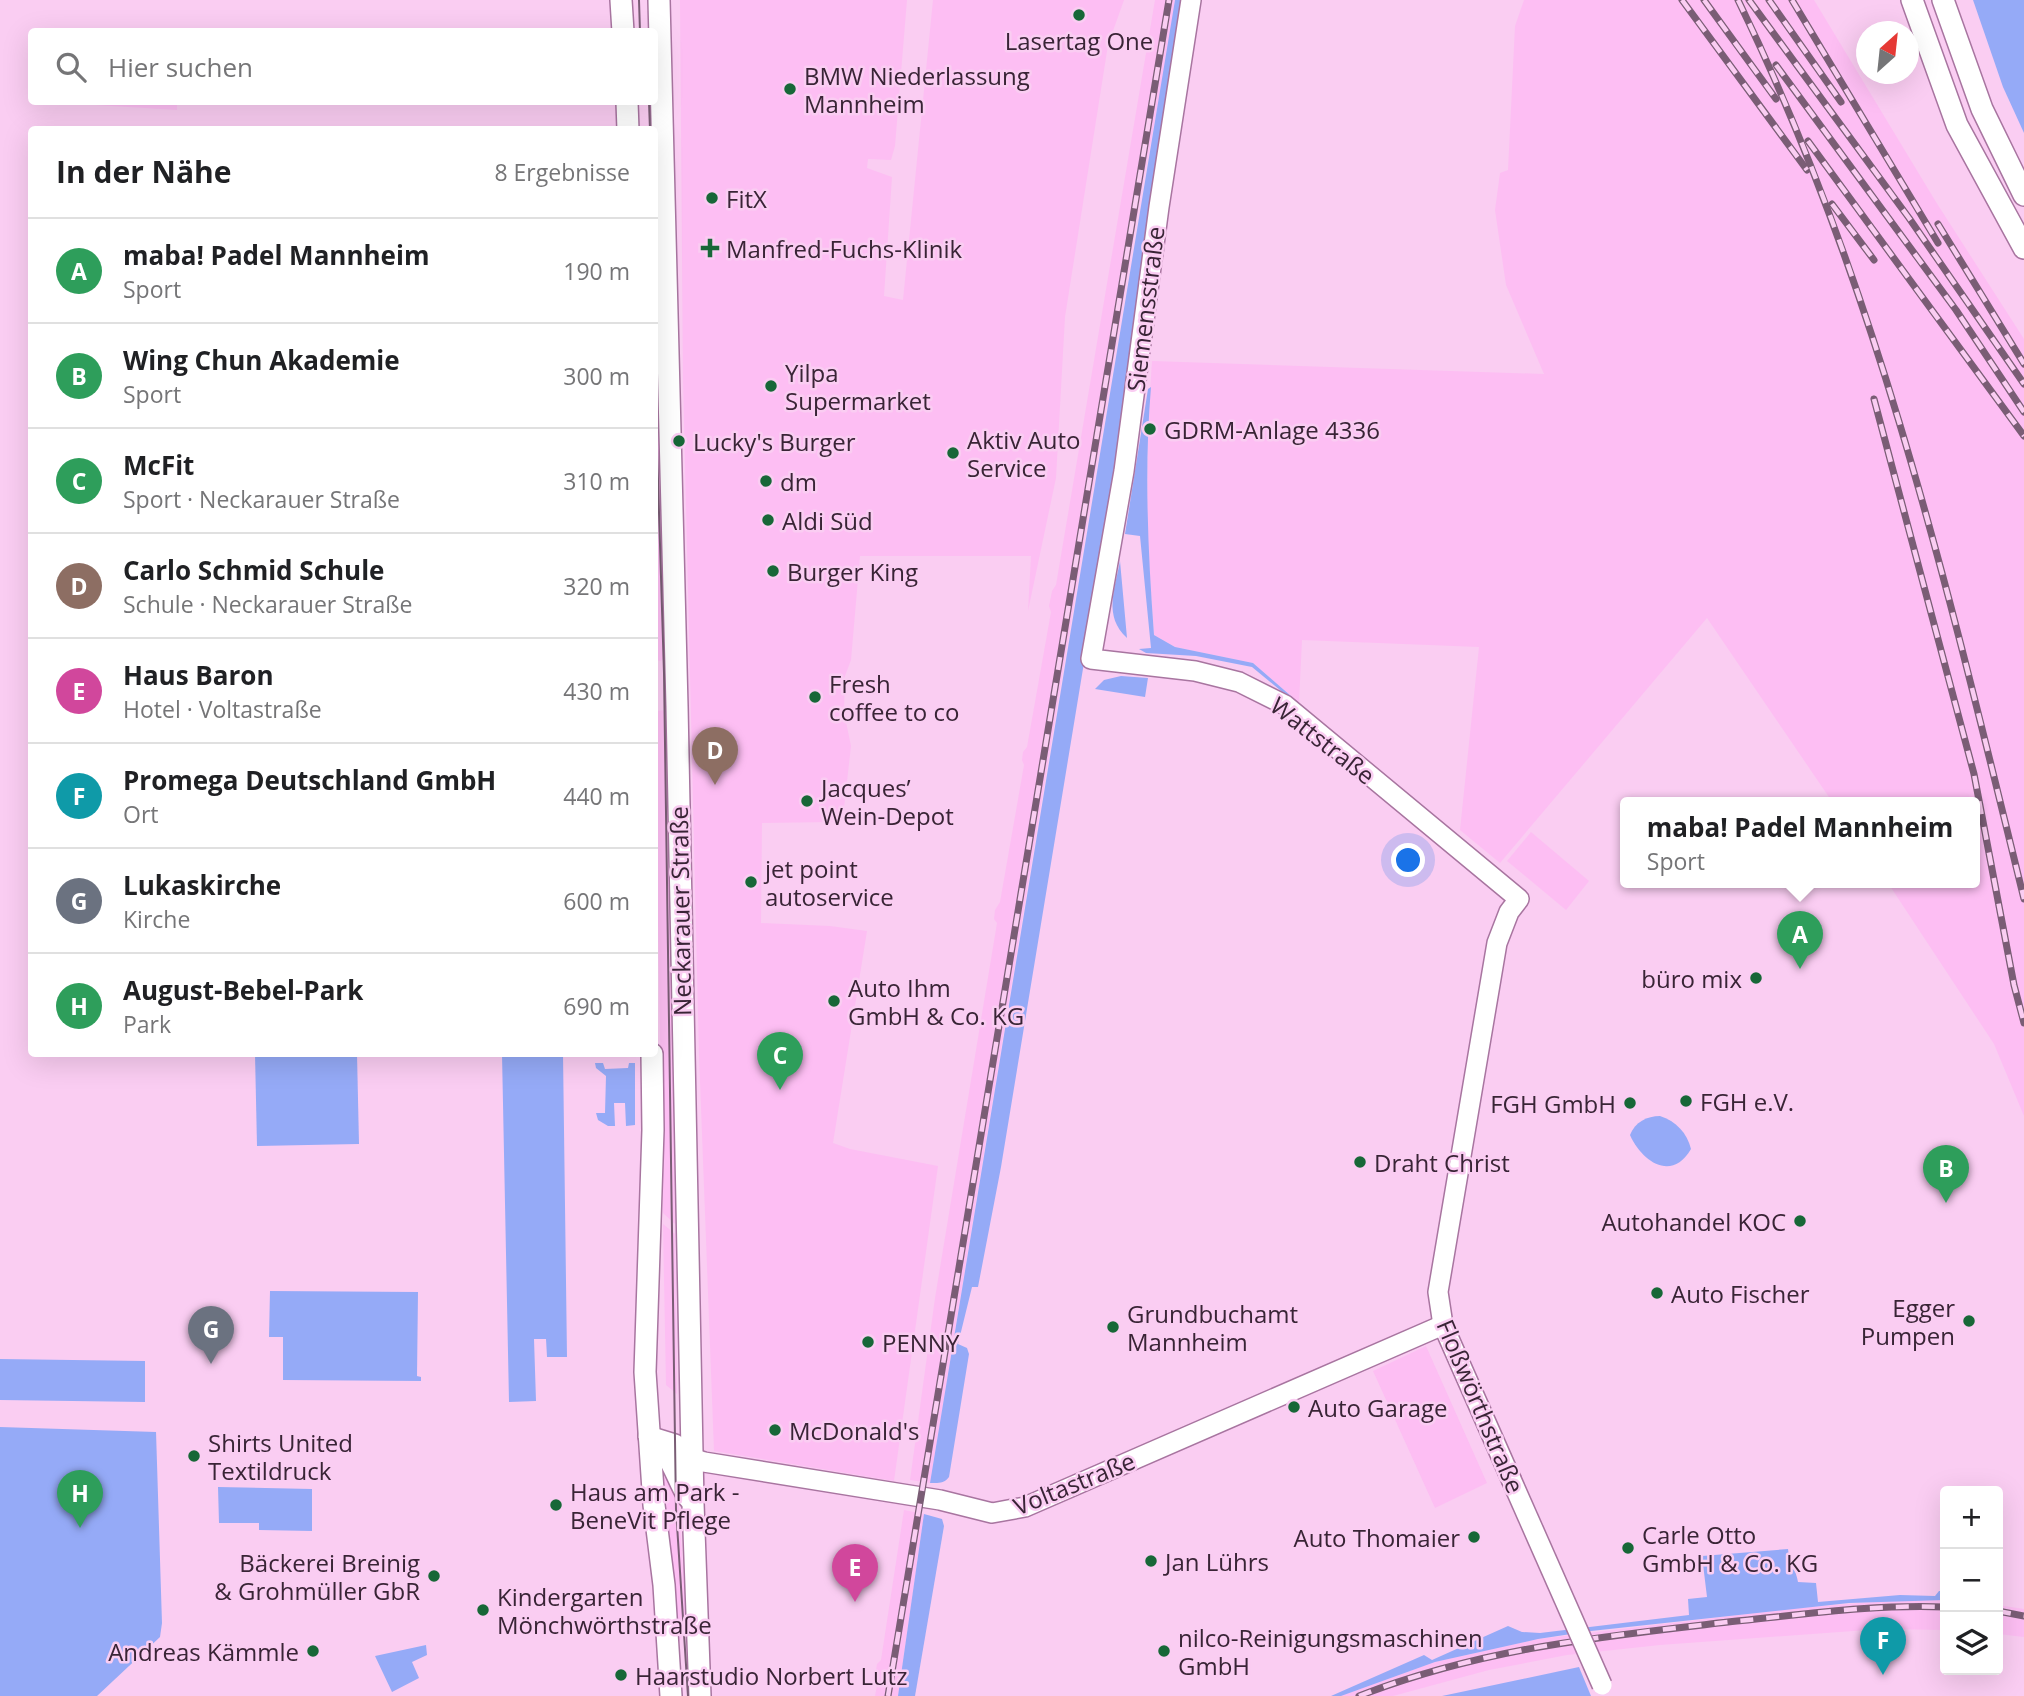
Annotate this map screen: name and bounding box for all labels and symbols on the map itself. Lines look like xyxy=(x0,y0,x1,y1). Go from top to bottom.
marker: Lasertag One xyxy=(1071,7,1087,23)
north arrow xyxy=(1856,21,1919,84)
place label: Lasertag One xyxy=(1005,24,1153,57)
place label: BMW Niederlassung Mannheim xyxy=(804,59,1030,120)
marker: BMW Niederlassung Mannheim xyxy=(782,81,798,97)
place label: FitX xyxy=(726,182,767,215)
marker: FitX xyxy=(704,190,720,206)
street label: Siemensstraße xyxy=(1119,225,1171,393)
place label: Manfred-Fuchs-Klinik xyxy=(726,232,962,265)
marker: Manfred-Fuchs-Klinik xyxy=(700,238,720,258)
place label: Yilpa Supermarket xyxy=(785,356,931,417)
marker: Yilpa Supermarket xyxy=(763,378,779,394)
place label: GDRM-Anlage 4336 xyxy=(1164,413,1380,446)
marker: GDRM-Anlage 4336 xyxy=(1142,421,1158,437)
place label: Aktiv Auto Service xyxy=(967,423,1081,484)
place label: Lucky's Burger xyxy=(693,425,856,458)
marker: Lucky's Burger xyxy=(671,433,687,449)
marker: Aktiv Auto Service xyxy=(945,445,961,461)
place label: dm xyxy=(780,465,817,498)
marker: dm xyxy=(758,473,774,489)
place label: Aldi Süd xyxy=(782,504,873,537)
marker: Aldi Süd xyxy=(760,512,776,528)
place label: Burger King xyxy=(787,555,918,588)
marker: Burger King xyxy=(765,563,781,579)
place label: Fresh coffee to co xyxy=(829,667,959,728)
marker: Fresh coffee to co xyxy=(807,689,823,705)
street label: Wattstraße xyxy=(1264,689,1382,791)
pin: D xyxy=(692,727,738,785)
place label: Jacques’ Wein-Depot xyxy=(819,771,954,832)
marker: Jacques’ Wein-Depot xyxy=(799,793,815,809)
street label: Neckarauer Straße xyxy=(662,806,698,1016)
your location xyxy=(1391,843,1425,877)
place label: jet point autoservice xyxy=(763,852,894,913)
marker: jet point autoservice xyxy=(743,874,759,890)
pin: A xyxy=(1777,911,1823,969)
place label: büro mix xyxy=(1641,962,1742,995)
marker: büro mix xyxy=(1748,970,1764,986)
place label: Auto Ihm GmbH & Co. KG xyxy=(848,971,1024,1032)
marker: Auto Ihm GmbH & Co. KG xyxy=(826,993,842,1009)
pin: C xyxy=(757,1032,803,1090)
place label: FGH e.V. xyxy=(1700,1085,1794,1118)
place label: FGH GmbH xyxy=(1490,1087,1616,1120)
marker: FGH e.V. xyxy=(1678,1093,1694,1109)
marker: FGH GmbH xyxy=(1622,1095,1638,1111)
pin: B xyxy=(1923,1145,1969,1203)
place label: Draht Christ xyxy=(1374,1146,1510,1179)
marker: Draht Christ xyxy=(1352,1154,1368,1170)
place label: Autohandel KOC xyxy=(1601,1205,1786,1238)
marker: Autohandel KOC xyxy=(1792,1213,1808,1229)
place label: Auto Fischer xyxy=(1671,1277,1810,1310)
marker: Auto Fischer xyxy=(1649,1285,1665,1301)
place label: Egger Pumpen xyxy=(1861,1291,1955,1352)
place label: Grundbuchamt Mannheim xyxy=(1127,1297,1298,1358)
pin: G xyxy=(188,1306,234,1364)
marker: Egger Pumpen xyxy=(1961,1313,1977,1329)
street label: Floßwörthstraße xyxy=(1430,1314,1532,1498)
marker: Grundbuchamt Mannheim xyxy=(1105,1319,1121,1335)
place label: PENNY xyxy=(882,1326,960,1359)
marker: PENNY xyxy=(860,1334,876,1350)
place label: Auto Garage xyxy=(1308,1391,1448,1424)
marker: Auto Garage xyxy=(1286,1399,1302,1415)
place label: McDonald's xyxy=(789,1414,919,1447)
marker: McDonald's xyxy=(767,1422,783,1438)
place label: Shirts United Textildruck xyxy=(208,1426,353,1487)
street label: Voltastraße xyxy=(1008,1444,1140,1522)
marker: Shirts United Textildruck xyxy=(186,1448,202,1464)
pin: H xyxy=(57,1470,103,1528)
place label: Haus am Park - BeneVit Pflege xyxy=(570,1475,739,1536)
marker: Haus am Park - BeneVit Pflege xyxy=(548,1497,564,1513)
place label: Carle Otto GmbH & Co. KG xyxy=(1642,1518,1818,1579)
place label: Auto Thomaier xyxy=(1294,1521,1460,1554)
marker: Auto Thomaier xyxy=(1466,1529,1482,1545)
marker: Carle Otto GmbH & Co. KG xyxy=(1620,1540,1636,1556)
pin: E xyxy=(832,1544,878,1602)
place label: Jan Lührs xyxy=(1163,1545,1269,1578)
place label: Bäckerei Breinig & Grohmüller GbR xyxy=(214,1546,420,1607)
marker: Jan Lührs xyxy=(1143,1553,1159,1569)
marker: Bäckerei Breinig & Grohmüller GbR xyxy=(426,1568,442,1584)
place label: Kindergarten Mönchwörthstraße xyxy=(497,1580,712,1641)
marker: Kindergarten Mönchwörthstraße xyxy=(475,1602,491,1618)
pin: F xyxy=(1860,1617,1906,1675)
place label: nilco-Reinigungsmaschinen GmbH xyxy=(1178,1621,1483,1682)
place label: Andreas Kämmle xyxy=(108,1635,299,1668)
marker: Andreas Kämmle xyxy=(305,1643,321,1659)
marker: nilco-Reinigungsmaschinen GmbH xyxy=(1156,1643,1172,1659)
place label: Haarstudio Norbert Lutz xyxy=(635,1659,907,1692)
marker: Haarstudio Norbert Lutz xyxy=(613,1667,629,1683)

